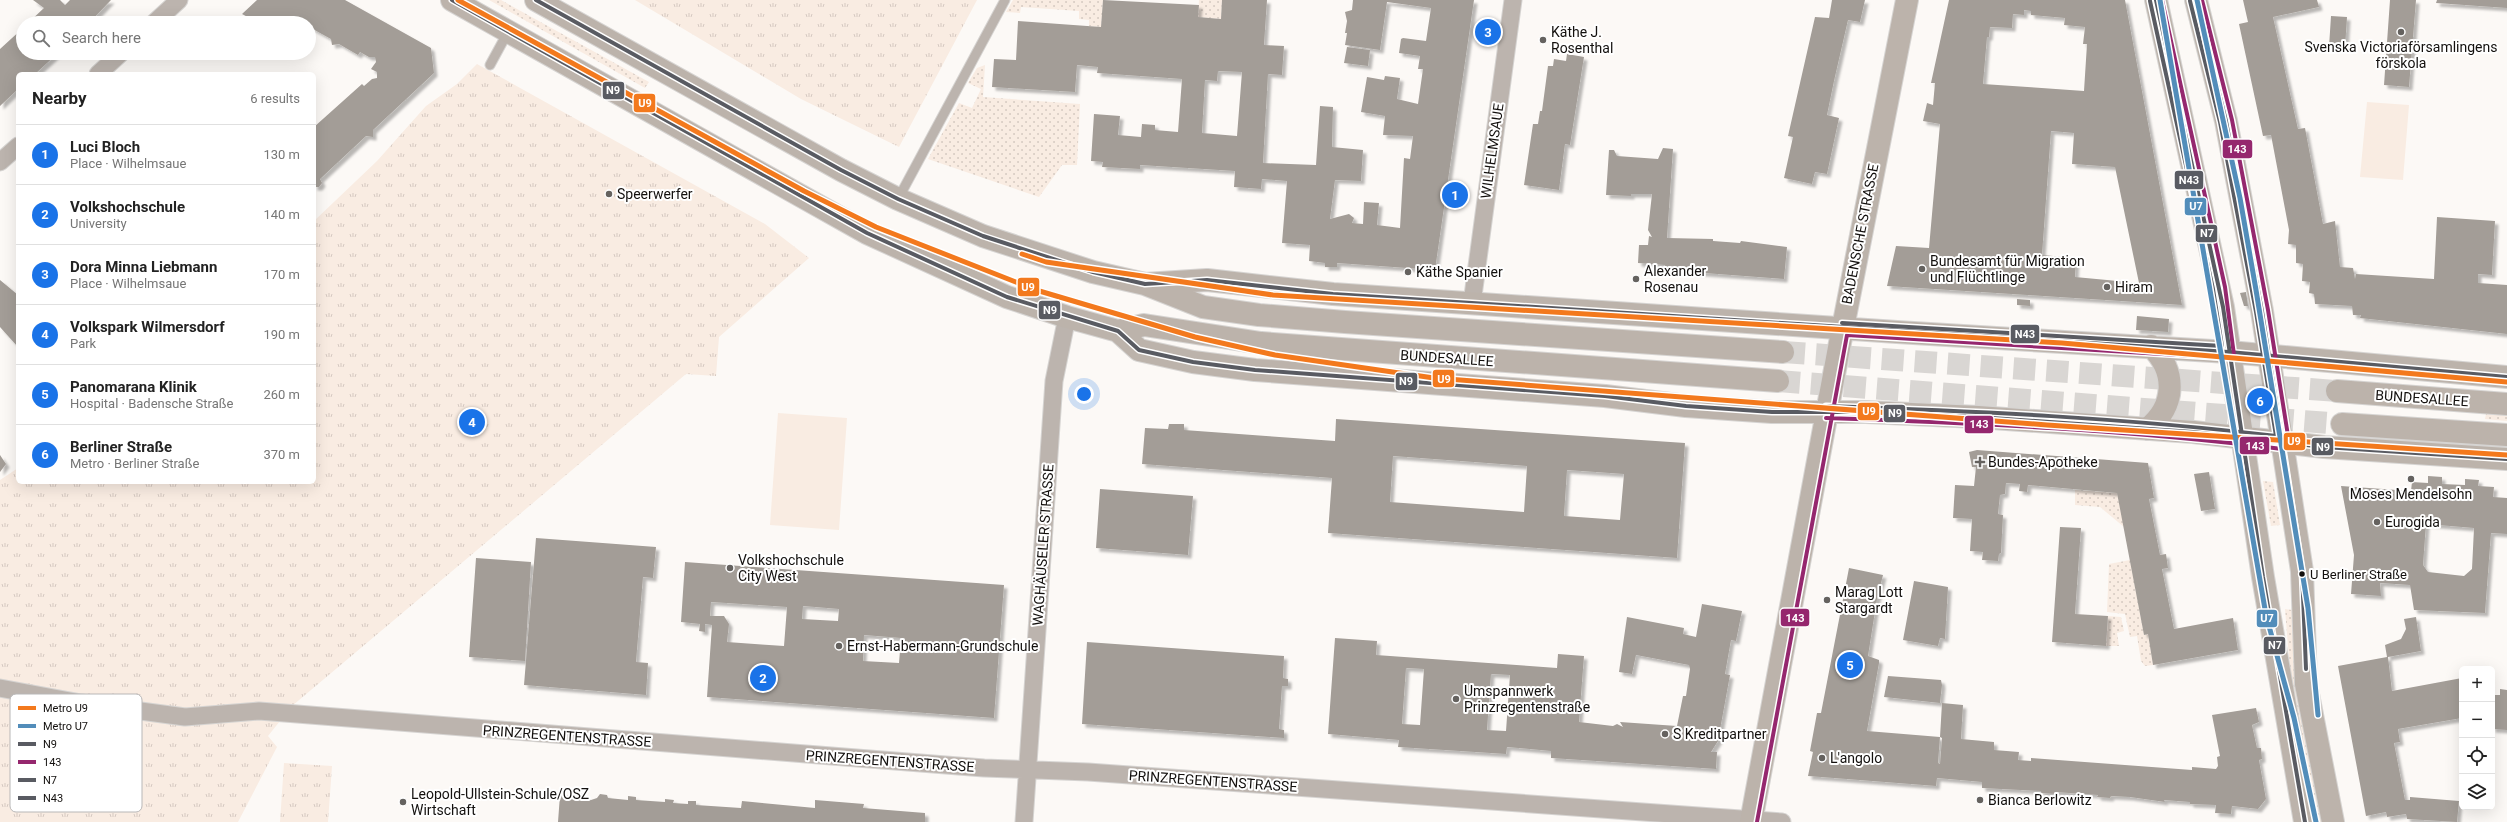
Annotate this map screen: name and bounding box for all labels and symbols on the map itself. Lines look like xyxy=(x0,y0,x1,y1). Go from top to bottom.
pin: 3 xyxy=(1475,17,1501,47)
place label: Käthe J. Rosenthal xyxy=(1551,24,1613,56)
marker: Svenska Victoriaförsamlingens förskola xyxy=(2396,27,2406,37)
marker: Käthe J. Rosenthal xyxy=(1538,35,1548,45)
place label: Svenska Victoriaförsamlingens förskola xyxy=(2305,39,2497,71)
line badge: N9 xyxy=(602,81,625,100)
text: N9 xyxy=(606,84,620,97)
line badge: U9 xyxy=(633,93,656,113)
text: U9 xyxy=(638,97,652,110)
street label: WILHELMSAUE xyxy=(1477,102,1507,200)
line badge: 143 xyxy=(2222,139,2253,159)
text: 143 xyxy=(2228,143,2246,156)
street label: BADENSCHE STRASSE xyxy=(1839,162,1881,306)
line badge: N43 xyxy=(2174,170,2204,190)
text: N43 xyxy=(2179,174,2199,187)
pin: 1 xyxy=(1442,180,1468,210)
place label: Speerwerfer xyxy=(617,186,693,202)
marker: Speerwerfer xyxy=(604,189,614,199)
line badge: U7 xyxy=(2184,197,2207,216)
text: U7 xyxy=(2189,200,2203,213)
line badge: N7 xyxy=(2195,224,2218,243)
text: N7 xyxy=(2200,227,2214,240)
place label: Bundesamt für Migration und Flüchtlinge xyxy=(1930,253,2085,285)
place label: Alexander Rosenau xyxy=(1644,263,1707,295)
place label: Käthe Spanier xyxy=(1416,264,1503,280)
marker: Bundesamt für Migration und Flüchtlinge xyxy=(1917,264,1927,274)
marker: Käthe Spanier xyxy=(1403,267,1413,277)
marker: Alexander Rosenau xyxy=(1631,274,1641,284)
line badge: U9 xyxy=(1017,277,1040,297)
place label: Hiram xyxy=(2115,279,2153,295)
text: U9 xyxy=(1021,281,1035,294)
marker: Hiram xyxy=(2102,282,2112,292)
line badge: N9 xyxy=(1038,300,1061,320)
text: N9 xyxy=(1043,304,1057,317)
line badge: N43 xyxy=(2010,324,2040,344)
text: N43 xyxy=(2015,328,2035,341)
street label: BUNDESALLEE xyxy=(1400,347,1494,369)
line badge: U9 xyxy=(1432,369,1455,388)
line badge: N9 xyxy=(1395,372,1418,391)
text: U9 xyxy=(1437,373,1451,386)
text: N9 xyxy=(1399,375,1413,388)
your location xyxy=(1074,384,1094,404)
pin: 6 xyxy=(2247,386,2273,416)
street label: BUNDESALLEE xyxy=(2375,387,2469,409)
line badge: U9 xyxy=(1857,402,1880,421)
line badge: N9 xyxy=(1883,404,1906,423)
text: U9 xyxy=(1862,405,1876,418)
pin: 4 xyxy=(459,407,485,437)
text: N9 xyxy=(1888,407,1902,420)
line badge: 143 xyxy=(1964,415,1994,434)
text: 143 xyxy=(1970,418,1988,431)
line badge: U9 xyxy=(2283,432,2306,451)
text: U9 xyxy=(2287,435,2301,448)
line badge: 143 xyxy=(2239,436,2270,455)
line badge: N9 xyxy=(2311,437,2334,456)
text: 143 xyxy=(2246,440,2264,453)
text: N9 xyxy=(2316,441,2330,454)
place label: Bundes-Apotheke xyxy=(1988,454,2098,470)
marker: Bundes-Apotheke xyxy=(1975,457,1985,467)
street label: WAGHÄUSELER STRASSE xyxy=(1029,464,1057,626)
marker: Moses Mendelsohn xyxy=(2406,474,2416,484)
place label: Moses Mendelsohn xyxy=(2350,486,2472,502)
place label: Eurogida xyxy=(2385,514,2440,530)
marker: Eurogida xyxy=(2372,517,2382,527)
place label: Volkshochschule City West xyxy=(738,552,844,584)
marker: Volkshochschule City West xyxy=(725,563,735,573)
place label: U Berliner Straße xyxy=(2310,567,2407,582)
marker: U Berliner Straße xyxy=(2297,569,2307,579)
place label: Marag Lott Stargardt xyxy=(1835,584,1903,616)
marker: Marag Lott Stargardt xyxy=(1822,595,1832,605)
line badge: 143 xyxy=(1780,608,1810,627)
line badge: U7 xyxy=(2256,609,2278,628)
text: 143 xyxy=(1786,612,1804,625)
text: U7 xyxy=(2260,612,2274,625)
line badge: N7 xyxy=(2263,636,2286,655)
place label: Ernst-Habermann-Grundschule xyxy=(847,638,1038,654)
text: N7 xyxy=(2268,639,2282,652)
marker: Ernst-Habermann-Grundschule xyxy=(834,641,844,651)
pin: 5 xyxy=(1837,650,1863,680)
pin: 2 xyxy=(750,663,776,693)
place label: Umspannwerk Prinzregentenstraße xyxy=(1464,683,1590,715)
legend xyxy=(10,694,142,812)
marker: Umspannwerk Prinzregentenstraße xyxy=(1451,694,1461,704)
text: Metro U9 xyxy=(43,702,88,715)
text: Metro U7 xyxy=(43,720,88,733)
street label: PRINZREGENTENSTRASSE xyxy=(482,722,652,750)
place label: S Kreditpartner xyxy=(1673,726,1767,742)
marker: S Kreditpartner xyxy=(1660,729,1670,739)
text: N9 xyxy=(43,738,57,751)
street label: PRINZREGENTENSTRASSE xyxy=(805,747,975,775)
place label: L'angolo xyxy=(1830,750,1882,766)
marker: L'angolo xyxy=(1817,753,1827,763)
text: 143 xyxy=(43,756,62,769)
street label: PRINZREGENTENSTRASSE xyxy=(1128,767,1298,795)
text: N7 xyxy=(43,774,57,787)
place label: Leopold-Ullstein-Schule/OSZ Wirtschaft xyxy=(411,786,589,818)
text: N43 xyxy=(43,792,63,805)
place label: Bianca Berlowitz xyxy=(1988,792,2092,808)
marker: Bianca Berlowitz xyxy=(1975,795,1985,805)
marker: Leopold-Ullstein-Schule/OSZ Wirtschaft xyxy=(398,797,408,807)

